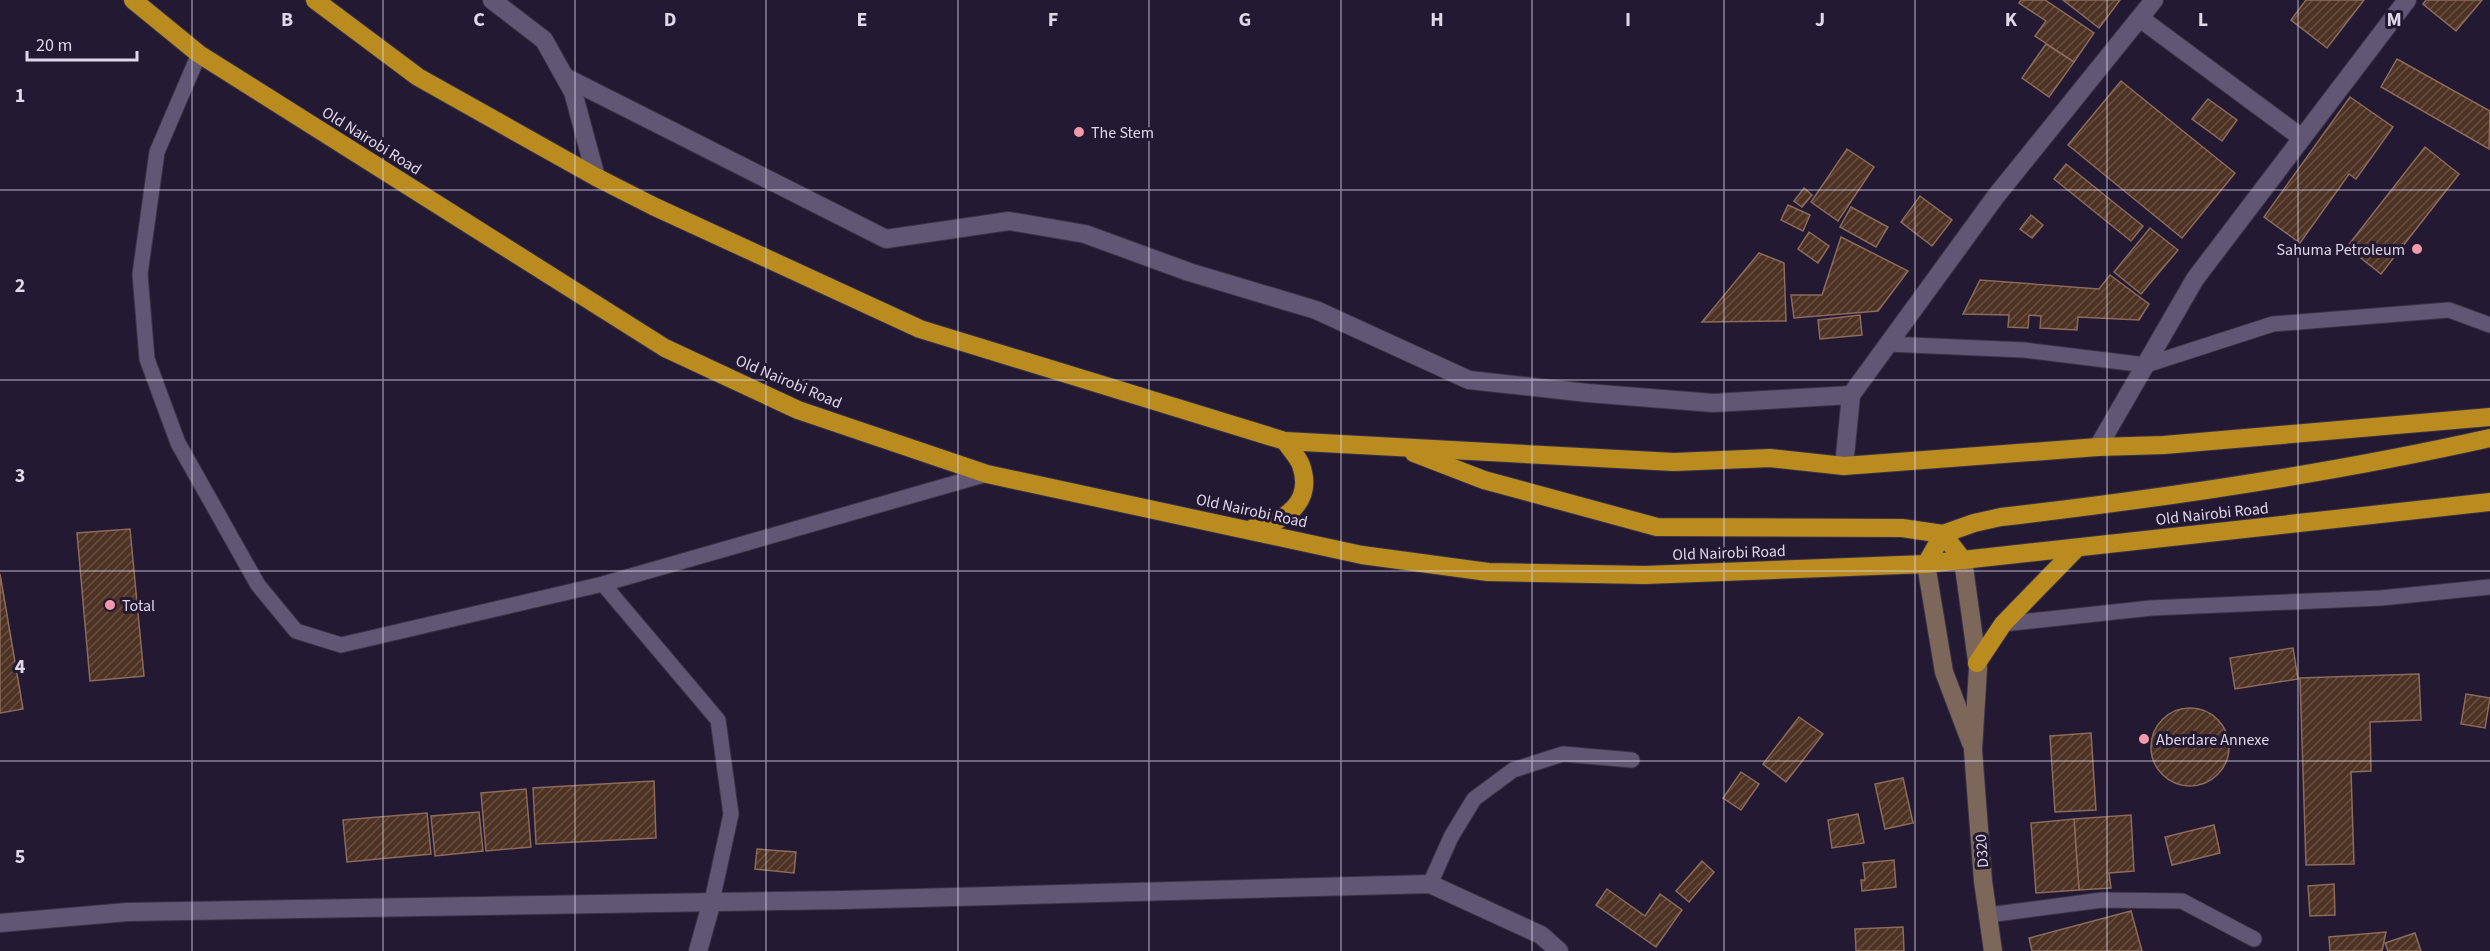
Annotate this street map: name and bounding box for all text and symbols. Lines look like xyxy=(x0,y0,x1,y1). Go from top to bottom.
text: B xyxy=(281,6,293,34)
text: C xyxy=(473,6,485,34)
text: D xyxy=(664,6,676,34)
text: E xyxy=(857,6,867,34)
text: F xyxy=(1048,6,1058,34)
text: G xyxy=(1239,6,1251,34)
text: H xyxy=(1430,6,1444,34)
text: I xyxy=(1625,6,1631,34)
text: J xyxy=(1815,6,1825,34)
text: K xyxy=(2005,6,2018,34)
text: L xyxy=(2198,6,2208,34)
text: M xyxy=(2386,6,2402,34)
scale bar xyxy=(27,24,136,62)
text: 20 m xyxy=(36,33,72,58)
text: 1 xyxy=(15,82,25,110)
street label: Old Nairobi Road xyxy=(318,101,425,180)
place label: The Stem xyxy=(1091,122,1154,144)
marker: The Stem xyxy=(1072,125,1086,139)
place label: Sahuma Petroleum xyxy=(2277,239,2405,261)
marker: Sahuma Petroleum xyxy=(2410,242,2424,256)
text: 2 xyxy=(15,272,25,300)
street label: Old Nairobi Road xyxy=(732,350,845,414)
text: 3 xyxy=(15,462,25,490)
street label: Old Nairobi Road xyxy=(1194,488,1310,534)
street label: Old Nairobi Road xyxy=(2155,497,2270,531)
street label: Old Nairobi Road xyxy=(1672,540,1786,566)
place label: Total xyxy=(122,595,155,617)
marker: Total xyxy=(103,598,117,612)
text: 4 xyxy=(15,653,26,681)
place label: Aberdare Annexe xyxy=(2156,729,2269,751)
marker: Aberdare Annexe xyxy=(2137,732,2151,746)
street label: D320 xyxy=(1970,833,1994,869)
text: 5 xyxy=(15,843,25,871)

